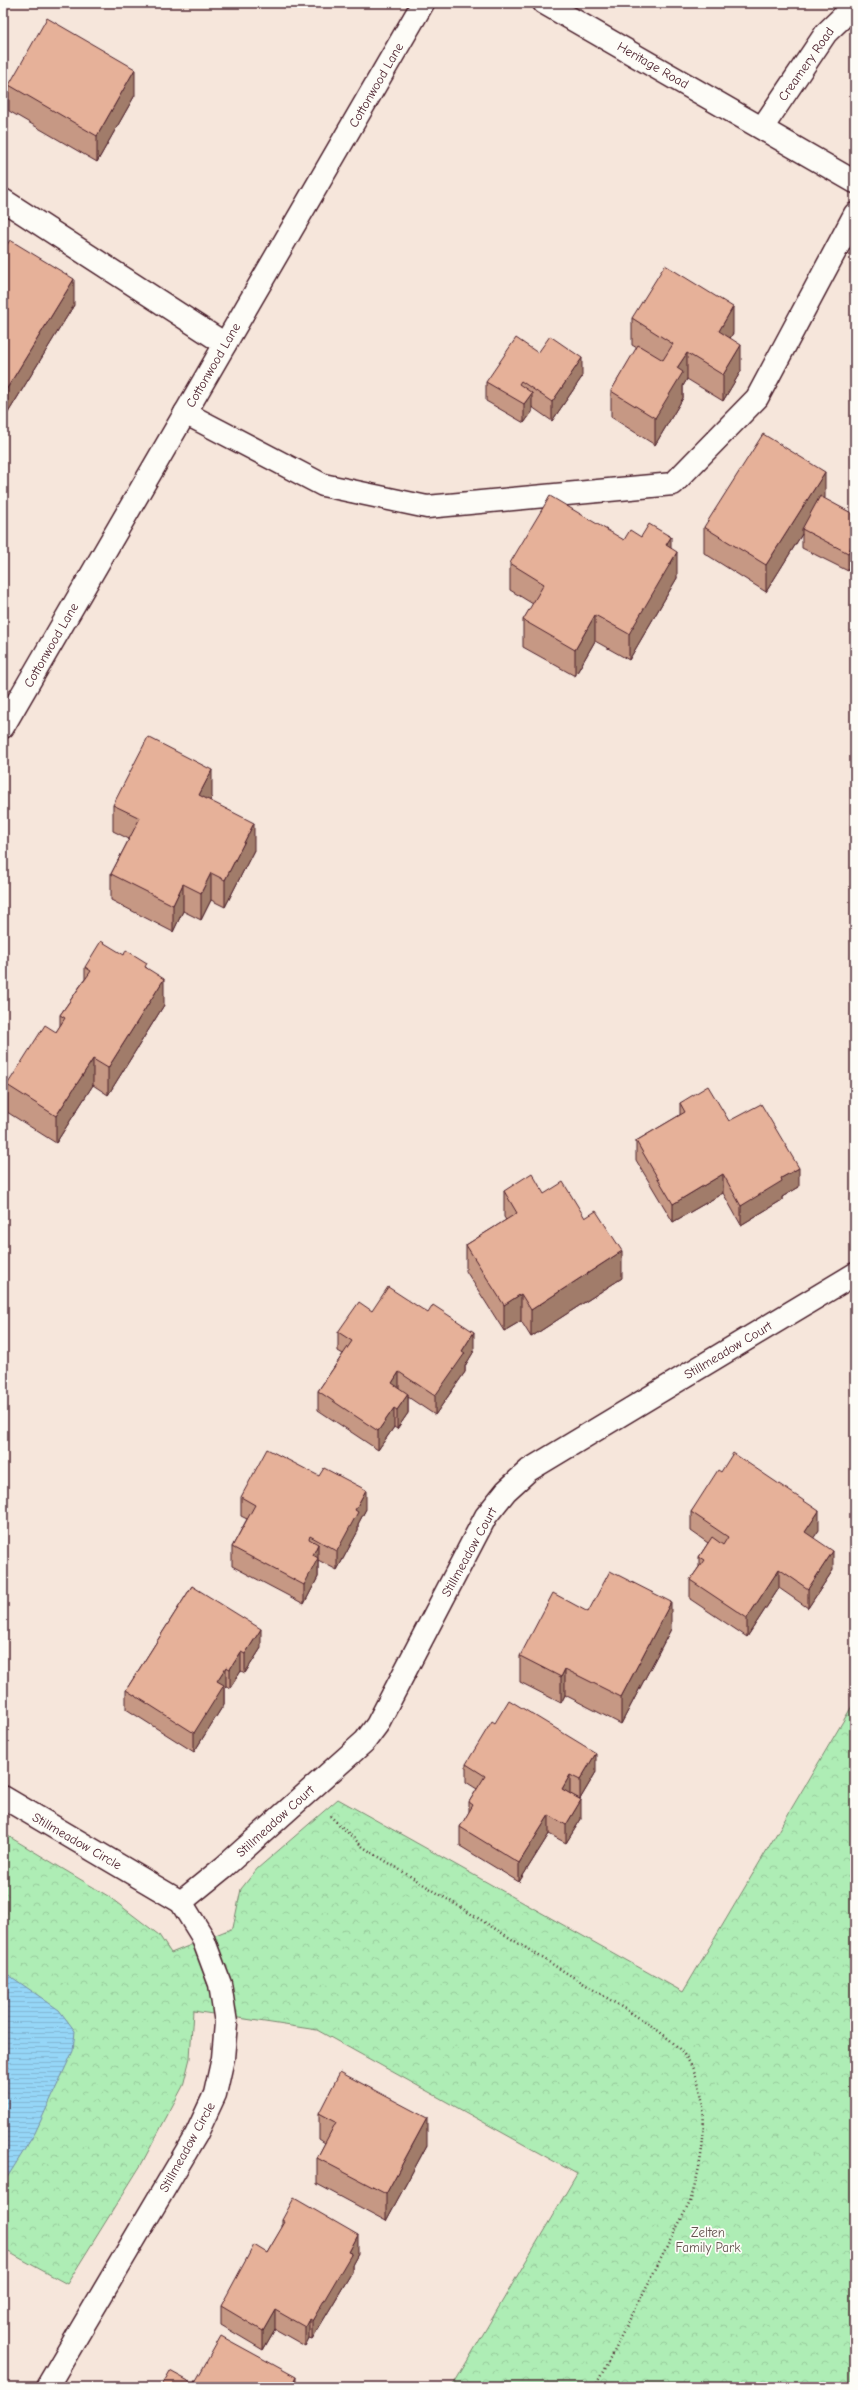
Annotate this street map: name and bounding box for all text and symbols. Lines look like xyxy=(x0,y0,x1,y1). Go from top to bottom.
street label: Creamery Road xyxy=(775,24,837,104)
street label: Heritage Road xyxy=(615,39,691,91)
street label: Cottonwood Lane xyxy=(346,40,407,130)
street label: Cottonwood Lane xyxy=(183,320,244,410)
street label: Cottonwood Lane xyxy=(21,600,82,690)
street label: Stillmeadow Court xyxy=(681,1317,776,1382)
street label: Stillmeadow Court xyxy=(438,1504,500,1599)
street label: Stillmeadow Court xyxy=(233,1781,318,1860)
street label: Stillmeadow Circle xyxy=(30,1809,125,1873)
street label: Stillmeadow Circle xyxy=(156,2099,218,2195)
park label: Zelten Family Park xyxy=(675,2225,741,2255)

